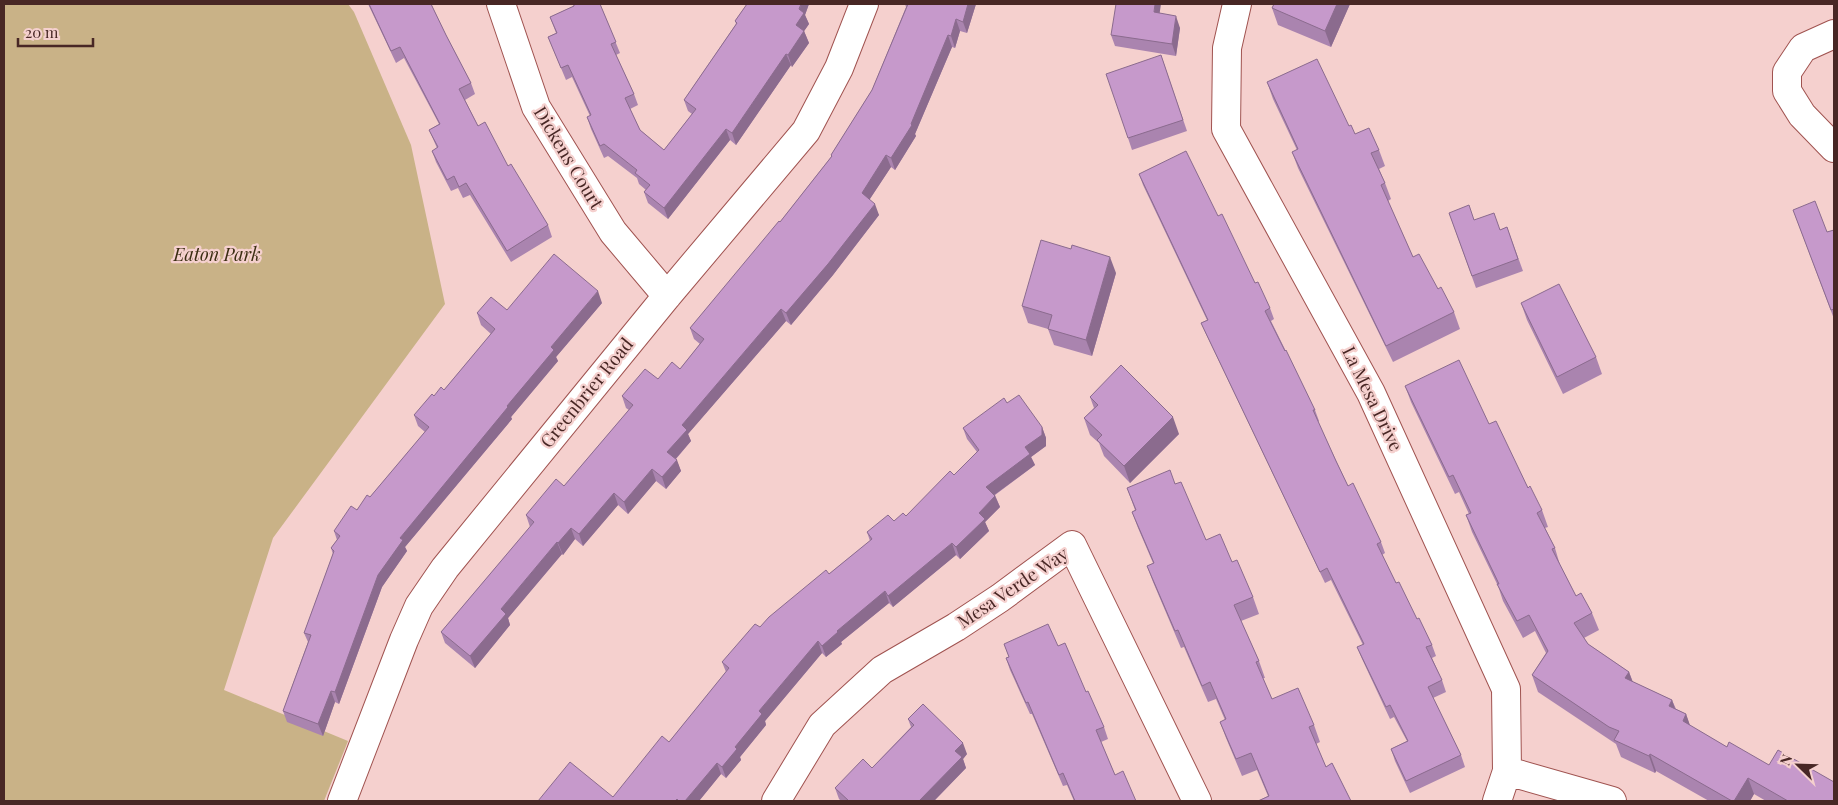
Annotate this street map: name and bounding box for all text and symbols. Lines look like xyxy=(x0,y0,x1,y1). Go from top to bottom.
scale bar xyxy=(18,15,92,47)
text: 20 m xyxy=(25,22,59,42)
street label: Dickens Court xyxy=(529,102,609,214)
park label: Eaton Park xyxy=(173,242,261,266)
street label: Greenbrier Road xyxy=(534,332,638,452)
street label: La Mesa Drive xyxy=(1337,342,1409,455)
street label: Mesa Verde Way xyxy=(952,541,1073,633)
north arrow xyxy=(1773,740,1823,790)
text: N xyxy=(1775,751,1796,768)

